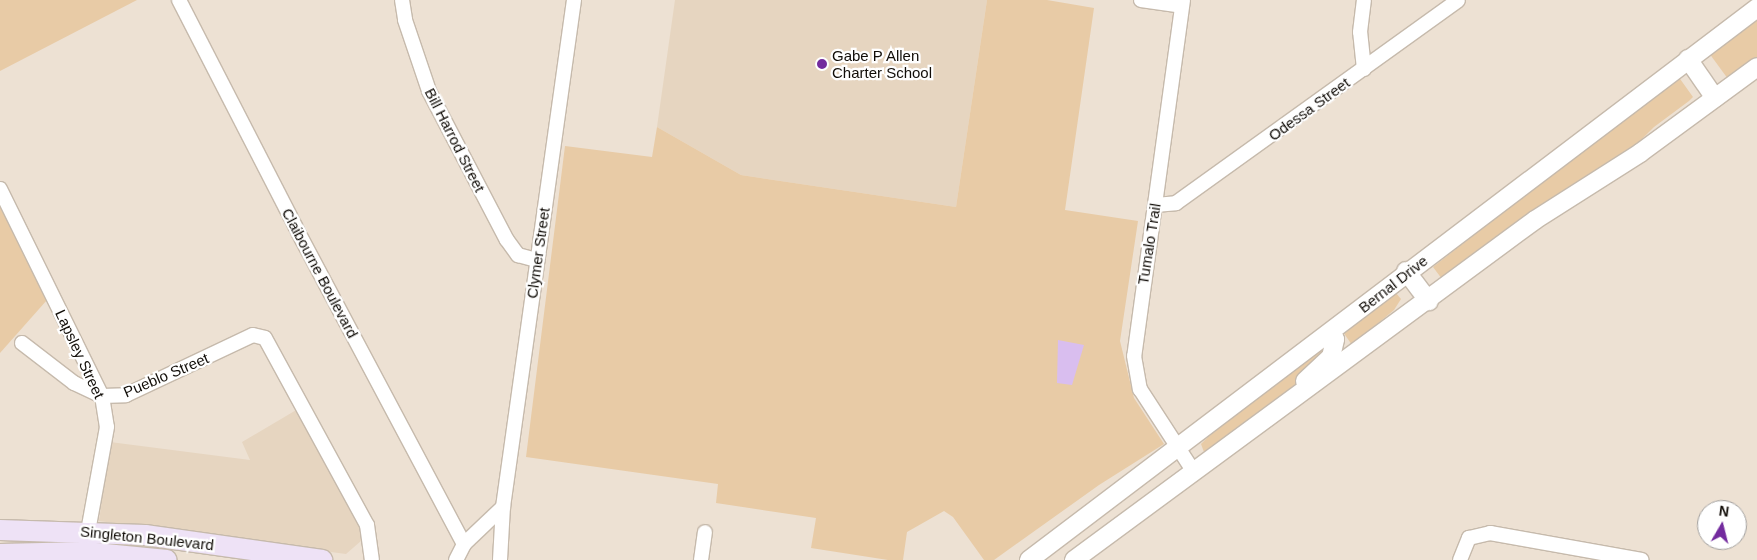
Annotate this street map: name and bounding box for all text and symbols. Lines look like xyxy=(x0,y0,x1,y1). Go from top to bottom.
place label: Gabe P Allen Charter School xyxy=(832,46,932,81)
marker: Gabe P Allen Charter School xyxy=(816,58,828,70)
street label: Odessa Street xyxy=(1265,74,1353,144)
street label: Bill Harrod Street xyxy=(421,85,489,195)
street label: Tumalo Trail xyxy=(1134,202,1164,286)
street label: Claibourne Boulevard xyxy=(278,205,362,341)
street label: Clymer Street xyxy=(523,206,553,300)
street label: Bernal Drive xyxy=(1355,252,1431,316)
street label: Lapsley Street xyxy=(52,307,108,401)
street label: Pueblo Street xyxy=(121,349,211,401)
north arrow xyxy=(1697,500,1747,550)
text: N xyxy=(1718,503,1730,520)
street label: Singleton Boulevard xyxy=(79,522,215,554)

